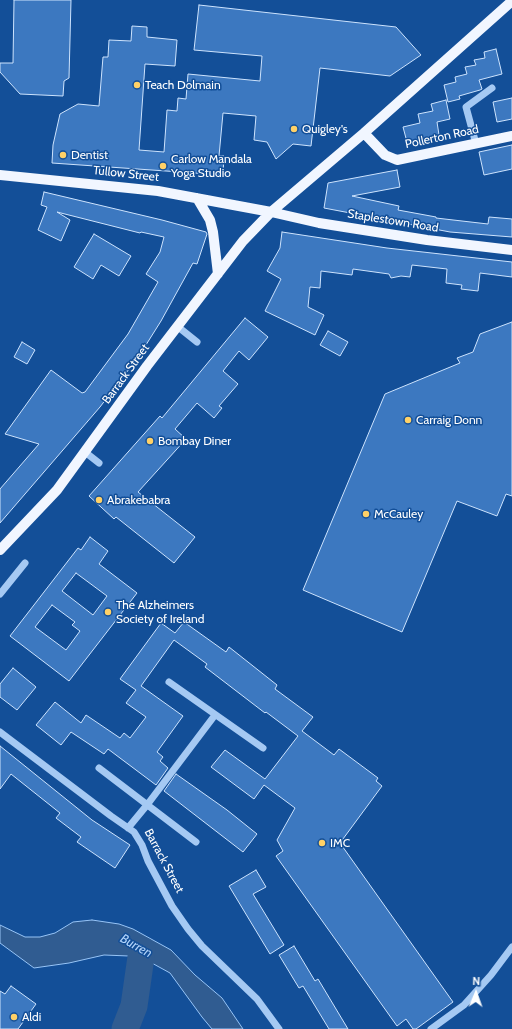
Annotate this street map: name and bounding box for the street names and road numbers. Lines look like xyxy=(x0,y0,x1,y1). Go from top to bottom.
street label: Pollerton Road xyxy=(404,122,480,152)
street label: Tullow Street xyxy=(92,163,160,185)
street label: Staplestown Road xyxy=(347,207,439,235)
street label: Barrack Street xyxy=(99,341,153,407)
street label: Barrack Street xyxy=(141,826,187,896)

